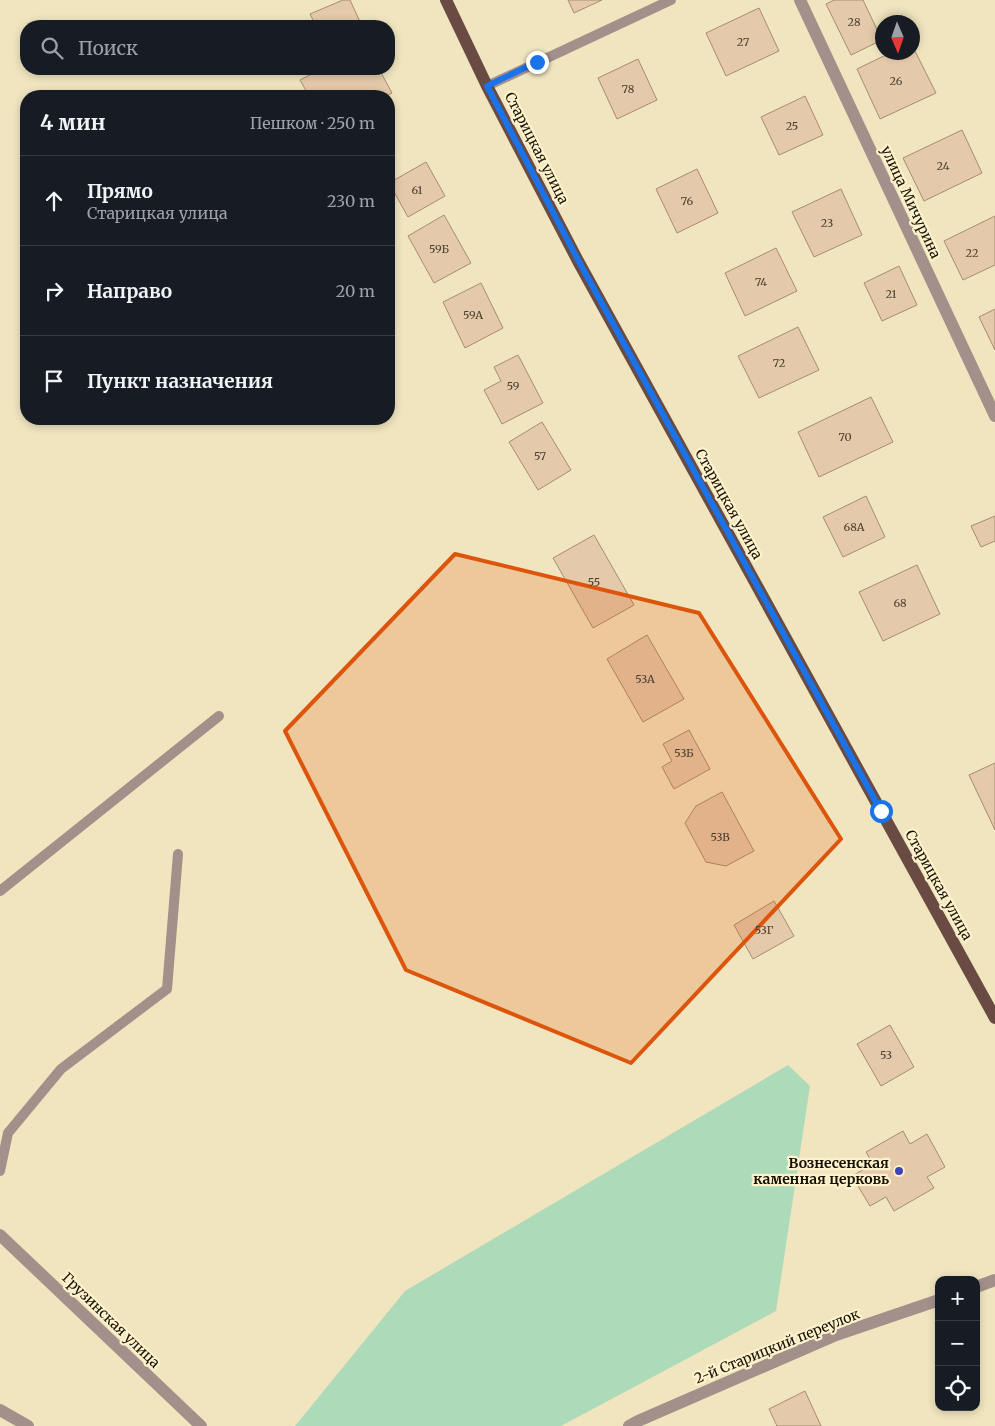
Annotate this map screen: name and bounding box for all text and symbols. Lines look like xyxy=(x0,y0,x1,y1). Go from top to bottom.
house number: 28 xyxy=(848,15,861,29)
north arrow xyxy=(875,15,920,60)
search box xyxy=(20,20,395,75)
icon: search xyxy=(38,34,66,62)
house number: 27 xyxy=(737,35,749,49)
text: Поиск xyxy=(78,36,138,60)
route end xyxy=(526,51,549,74)
house number: 26 xyxy=(890,74,903,88)
house number: 78 xyxy=(622,82,635,96)
street label: Старицкая улица xyxy=(501,89,573,207)
text: 4 мин xyxy=(40,109,105,136)
text: Пешком · 250 m xyxy=(250,113,375,133)
house number: 25 xyxy=(786,119,798,133)
street label: улица Мичурина xyxy=(877,143,945,262)
house number: 24 xyxy=(937,159,950,173)
text: Прямо xyxy=(87,179,153,203)
house number: 61 xyxy=(412,183,422,197)
icon: ahead xyxy=(40,187,68,215)
text: 230 m xyxy=(327,191,375,211)
house number: 76 xyxy=(681,194,693,208)
text: Старицкая улица xyxy=(87,203,228,223)
house number: 23 xyxy=(821,216,833,230)
house number: 59Б xyxy=(429,242,449,256)
house number: 22 xyxy=(966,246,978,260)
house number: 74 xyxy=(755,275,767,289)
icon: right xyxy=(40,277,68,305)
text: Направо xyxy=(87,279,172,303)
text: 20 m xyxy=(336,281,375,301)
house number: 21 xyxy=(885,287,897,301)
house number: 59А xyxy=(463,308,483,322)
house number: 72 xyxy=(773,356,785,370)
icon: arrive xyxy=(40,367,68,395)
text: Пункт назначения xyxy=(87,369,273,393)
house number: 59 xyxy=(507,379,520,393)
house number: 70 xyxy=(838,430,852,444)
street label: Старицкая улица xyxy=(691,446,767,563)
house number: 57 xyxy=(534,449,546,463)
house number: 68А xyxy=(844,520,865,534)
house number: 55 xyxy=(588,575,600,589)
house number: 68 xyxy=(893,596,907,610)
house number: 53А xyxy=(635,672,655,686)
house number: 53Б xyxy=(674,746,694,760)
route start xyxy=(870,800,893,823)
street label: Старицкая улица xyxy=(901,827,977,944)
house number: 53В xyxy=(710,830,730,844)
house number: 53Г xyxy=(755,923,773,937)
house number: 53 xyxy=(880,1048,892,1062)
place label: Вознесенская каменная церковь xyxy=(753,1154,889,1188)
marker: Вознесенская каменная церковь xyxy=(893,1165,905,1177)
street label: Грузинская улица xyxy=(58,1269,164,1372)
map controls xyxy=(935,1276,980,1411)
button: + xyxy=(935,1276,980,1321)
street label: 2-й Старицкий переулок xyxy=(692,1305,862,1387)
button: − xyxy=(935,1321,980,1366)
button: locate xyxy=(935,1366,980,1411)

